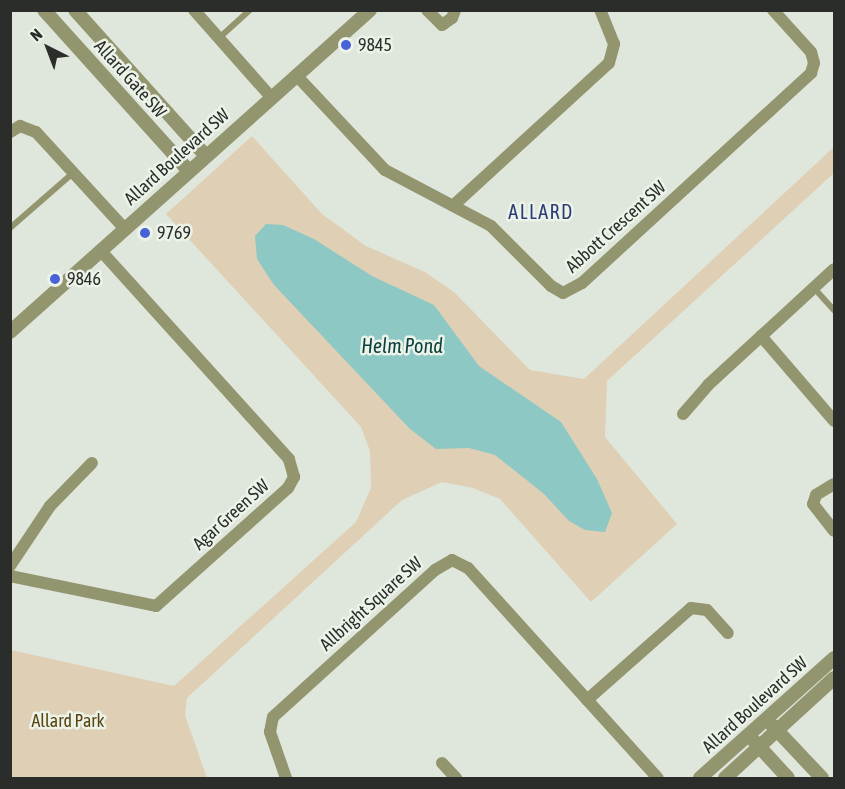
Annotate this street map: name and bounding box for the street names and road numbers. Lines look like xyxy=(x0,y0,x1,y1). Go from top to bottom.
street label: Allard Gate SW xyxy=(89,36,171,122)
street label: Allard Boulevard SW xyxy=(120,104,234,210)
street label: Abbott Crescent SW xyxy=(562,177,670,277)
street label: Agar Green SW xyxy=(188,475,274,555)
street label: Allbright Square SW xyxy=(315,552,427,656)
street label: Allard Boulevard SW xyxy=(698,652,812,758)

